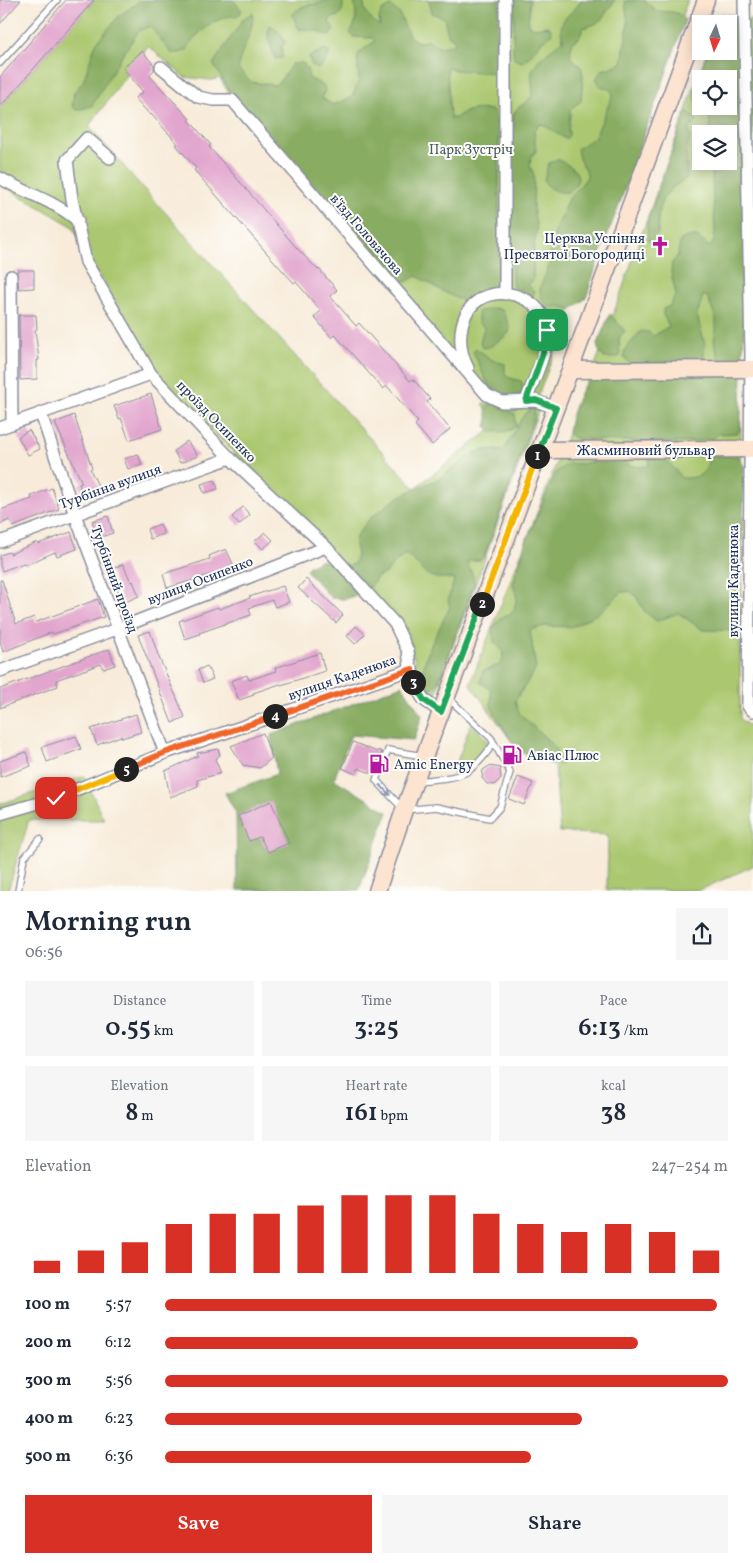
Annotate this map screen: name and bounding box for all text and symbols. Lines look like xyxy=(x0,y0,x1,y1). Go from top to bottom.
north arrow xyxy=(692,15,738,60)
map controls xyxy=(692,15,737,170)
button: locate xyxy=(692,70,737,115)
button: layers xyxy=(692,125,737,170)
park label: Парк Зустріч xyxy=(429,141,513,160)
street label: в'їзд Головачова xyxy=(325,190,407,280)
place label: Церква Успіння Пресвятої Богородиці xyxy=(504,230,645,265)
church icon: Церква Успіння Пресвятої Богородиці xyxy=(649,235,671,257)
pin xyxy=(526,309,568,351)
icon: arrive xyxy=(533,316,561,344)
street label: проїзд Осипенко xyxy=(172,377,260,467)
street label: Жасминовий бульвар xyxy=(577,442,715,461)
pin: 1 xyxy=(524,444,550,468)
text: 1 xyxy=(535,447,540,466)
street label: Турбінна вулиця xyxy=(57,460,164,515)
street label: Турбінний проїзд xyxy=(85,523,142,636)
street label: вулиця Каденюка xyxy=(725,524,744,638)
street label: вулиця Осипенко xyxy=(145,553,256,610)
pin: 2 xyxy=(470,592,494,616)
text: 2 xyxy=(479,595,486,614)
street label: вулиця Каденюка xyxy=(286,651,399,706)
pin: 3 xyxy=(400,670,426,694)
text: 3 xyxy=(410,673,417,692)
pin: 4 xyxy=(262,704,288,728)
text: 4 xyxy=(271,707,280,726)
fuel station icon: Авіас Плюс xyxy=(501,744,523,766)
place label: Авіас Плюс xyxy=(527,747,599,766)
fuel station icon: Amic Energy xyxy=(368,753,390,775)
pin: 5 xyxy=(114,756,138,782)
place label: Amic Energy xyxy=(394,756,474,775)
text: 5 xyxy=(123,760,130,779)
pin xyxy=(35,777,77,819)
icon: check xyxy=(42,784,70,812)
one-way arrow xyxy=(379,784,391,796)
text: Morning run xyxy=(25,903,192,942)
button: share xyxy=(676,908,728,960)
text: 06:56 xyxy=(25,942,63,964)
text: Distance xyxy=(113,992,166,1011)
text: Time xyxy=(361,992,392,1011)
text: Pace xyxy=(600,992,628,1011)
text: 0.55 xyxy=(105,1011,151,1046)
text: 3:25 xyxy=(354,1011,399,1046)
text: 6:13 xyxy=(578,1011,621,1046)
text: km xyxy=(151,1022,174,1041)
text: /km xyxy=(621,1022,649,1041)
text: Elevation xyxy=(110,1077,169,1096)
text: Heart rate xyxy=(346,1077,407,1096)
text: kcal xyxy=(601,1077,626,1096)
text: 8 xyxy=(125,1096,139,1131)
text: 161 xyxy=(345,1096,378,1131)
text: 38 xyxy=(600,1096,627,1131)
text: m xyxy=(139,1107,154,1126)
text: bpm xyxy=(378,1107,408,1126)
text: Elevation xyxy=(25,1156,92,1178)
text: 247–254 m xyxy=(651,1156,728,1178)
text: 100 m xyxy=(25,1294,70,1316)
text: 5:57 xyxy=(105,1294,132,1316)
text: 200 m xyxy=(25,1332,72,1354)
text: 6:12 xyxy=(105,1332,132,1354)
text: 300 m xyxy=(25,1370,71,1392)
text: 5:56 xyxy=(105,1370,132,1392)
text: 400 m xyxy=(25,1408,73,1430)
text: 6:23 xyxy=(105,1408,133,1430)
text: 500 m xyxy=(25,1446,71,1468)
text: 6:36 xyxy=(105,1446,133,1468)
button: Save xyxy=(25,1495,372,1553)
button: Share xyxy=(382,1495,728,1553)

